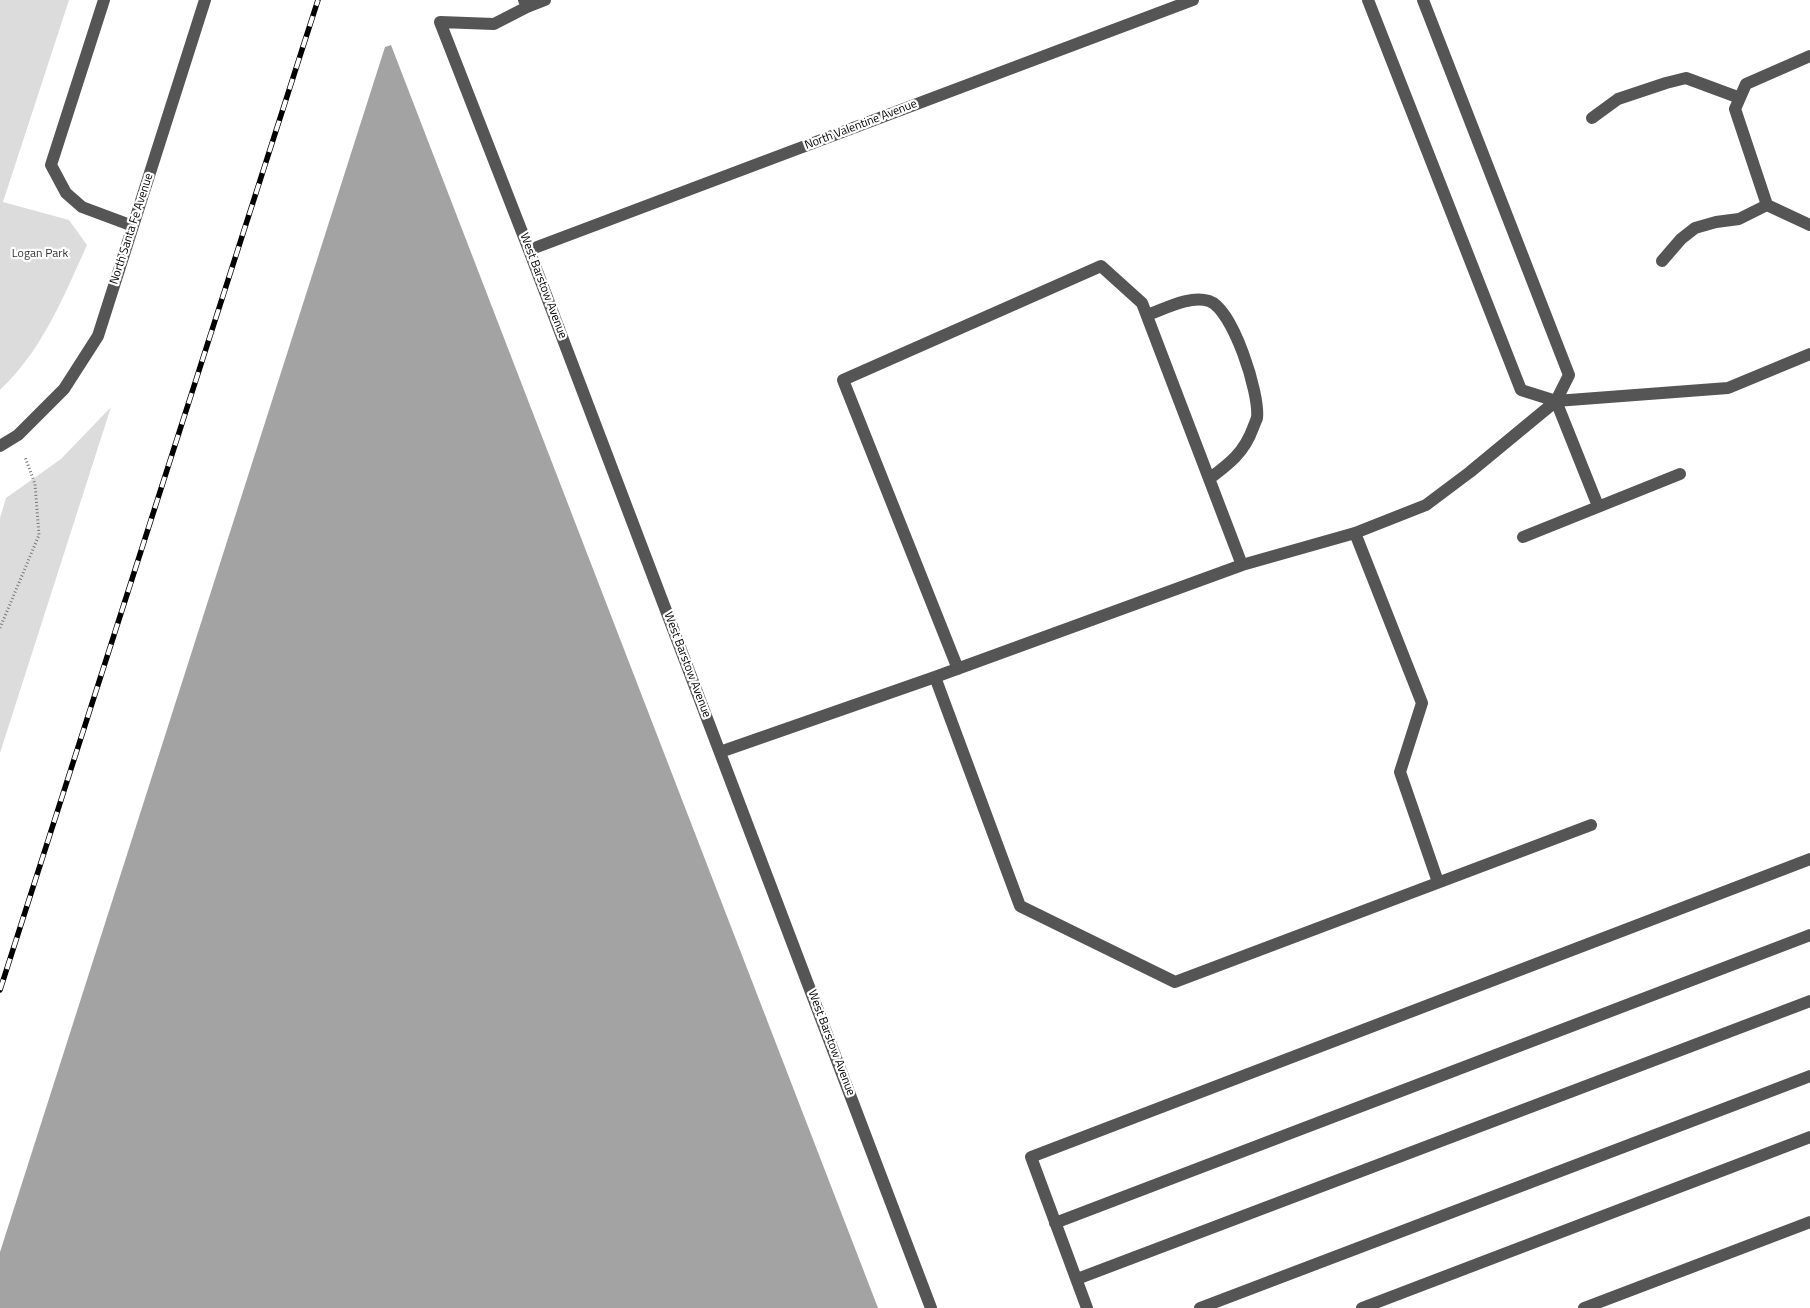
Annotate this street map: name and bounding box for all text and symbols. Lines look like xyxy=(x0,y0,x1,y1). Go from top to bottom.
street label: North Valentine Avenue xyxy=(803,97,919,153)
street label: North Santa Fe Avenue xyxy=(107,172,157,286)
street label: West Barstow Avenue xyxy=(516,231,570,341)
park label: Logan Park xyxy=(12,247,68,261)
street label: West Barstow Avenue xyxy=(660,610,714,720)
street label: West Barstow Avenue xyxy=(804,988,858,1098)

